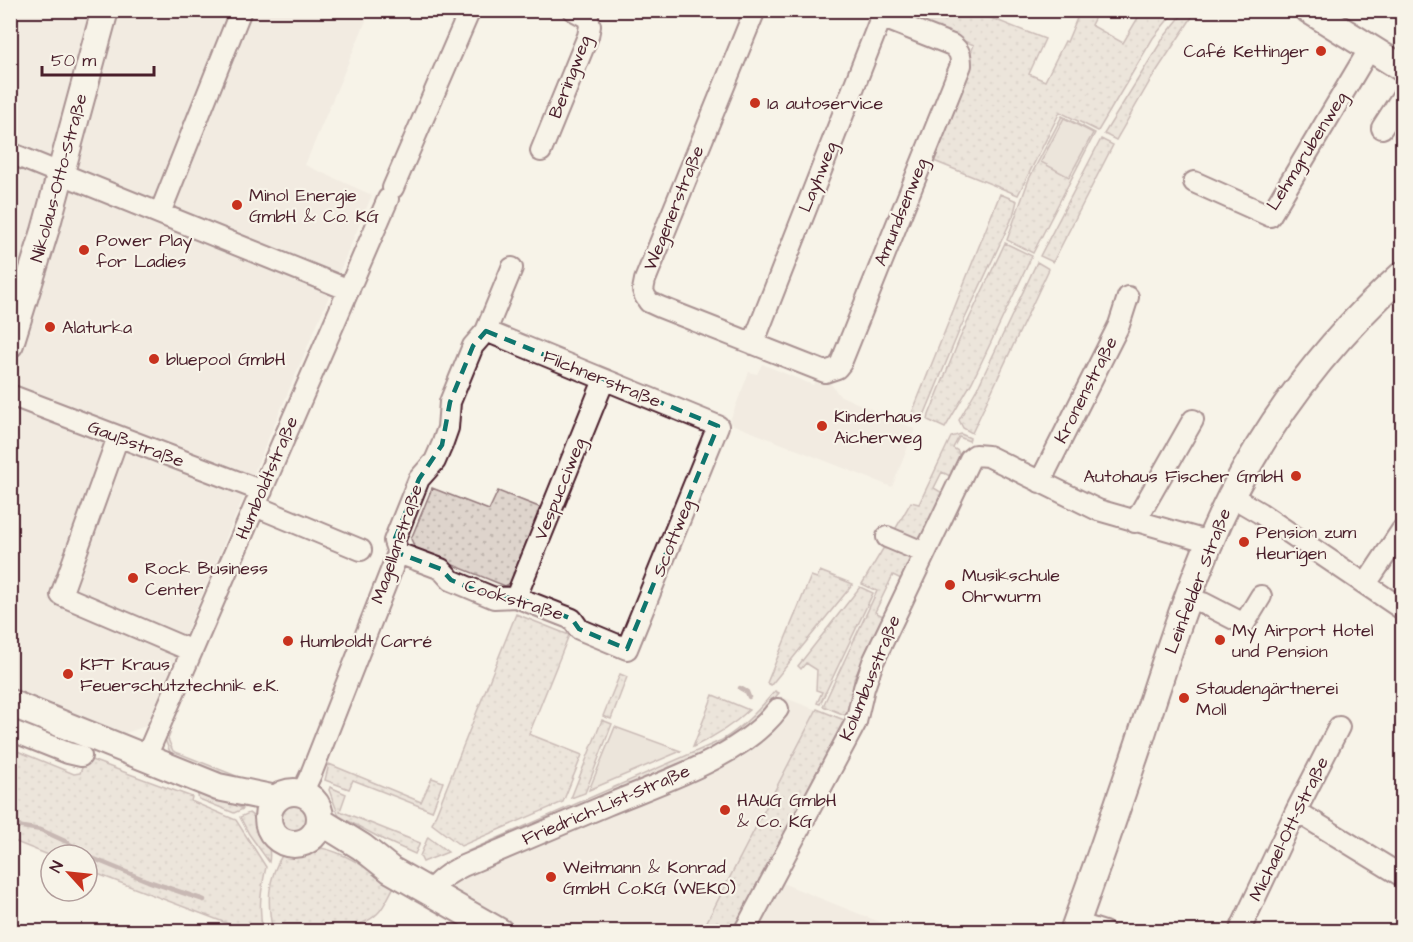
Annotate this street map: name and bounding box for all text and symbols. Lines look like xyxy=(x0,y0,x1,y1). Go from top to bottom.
street label: Beringweg xyxy=(543,32,598,122)
scale bar xyxy=(42,39,154,77)
place label: Café Kettinger xyxy=(1184,39,1309,65)
marker: Café Kettinger xyxy=(1314,44,1328,58)
text: 50 m xyxy=(51,48,96,73)
street label: Lehmgrubenweg xyxy=(1260,87,1354,216)
street label: Nikolaus-Otto-Straße xyxy=(24,91,94,265)
place label: 1a autoservice xyxy=(767,91,884,116)
marker: 1a autoservice xyxy=(748,96,762,110)
street label: Layhweg xyxy=(793,138,844,216)
street label: Wegenerstraße xyxy=(638,142,711,274)
street label: Amundsenweg xyxy=(868,154,935,270)
place label: Minol Energie GmbH & Co. KG xyxy=(249,183,379,229)
marker: Minol Energie GmbH & Co. KG xyxy=(230,198,244,212)
place label: Power Play for Ladies xyxy=(96,228,193,274)
marker: Power Play for Ladies xyxy=(77,243,91,257)
place label: Alaturka xyxy=(62,315,132,340)
marker: Alaturka xyxy=(43,320,57,334)
street label: Kronenstraße xyxy=(1048,332,1124,448)
street label: Filchnerstraße xyxy=(539,344,665,414)
place label: bluepool GmbH xyxy=(166,347,286,372)
marker: bluepool GmbH xyxy=(147,352,161,366)
place label: Kinderhaus Aicherweg xyxy=(834,404,922,451)
street label: Humboldtstraße xyxy=(230,412,304,543)
street label: Gaußstraße xyxy=(84,414,188,474)
marker: Kinderhaus Aicherweg xyxy=(815,419,829,433)
street label: Vespucciweg xyxy=(528,434,593,544)
place label: Autohaus Fischer GmbH xyxy=(1084,464,1284,489)
marker: Autohaus Fischer GmbH xyxy=(1289,469,1303,483)
street label: Magellanstraße xyxy=(365,481,430,607)
street label: Scottweg xyxy=(646,496,701,581)
street label: Leinfelder Straße xyxy=(1159,505,1237,657)
place label: Pension zum Heurigen xyxy=(1256,520,1356,567)
marker: Pension zum Heurigen xyxy=(1237,535,1251,549)
place label: Rock Business Center xyxy=(145,556,268,602)
place label: Musikschule Ohrwurm xyxy=(962,563,1060,609)
marker: Rock Business Center xyxy=(126,571,140,585)
street label: Cookstraße xyxy=(462,573,567,627)
marker: Musikschule Ohrwurm xyxy=(943,578,957,592)
street label: Kolumbusstraße xyxy=(833,611,907,744)
place label: My Airport Hotel und Pension xyxy=(1232,618,1374,664)
place label: Humboldt Carré xyxy=(300,629,433,654)
marker: My Airport Hotel und Pension xyxy=(1213,633,1227,647)
marker: Humboldt Carré xyxy=(281,634,295,648)
place label: KFT Kraus Feuerschutztechnik e.K. xyxy=(80,652,279,698)
marker: KFT Kraus Feuerschutztechnik e.K. xyxy=(61,667,75,681)
place label: Staudengärtnerei Moll xyxy=(1196,676,1338,722)
marker: Staudengärtnerei Moll xyxy=(1177,691,1191,705)
street label: Michael-Ott-Straße xyxy=(1243,752,1335,905)
street label: Friedrich-List-Straße xyxy=(518,758,694,852)
place label: HAUG GmbH & Co. KG xyxy=(737,788,837,834)
marker: HAUG GmbH & Co. KG xyxy=(718,803,732,817)
north arrow xyxy=(39,843,99,903)
place label: Weitmann & Konrad GmbH Co.KG (WEKO) xyxy=(563,855,736,901)
text: N xyxy=(44,857,69,876)
marker: Weitmann & Konrad GmbH Co.KG (WEKO) xyxy=(544,870,558,884)

